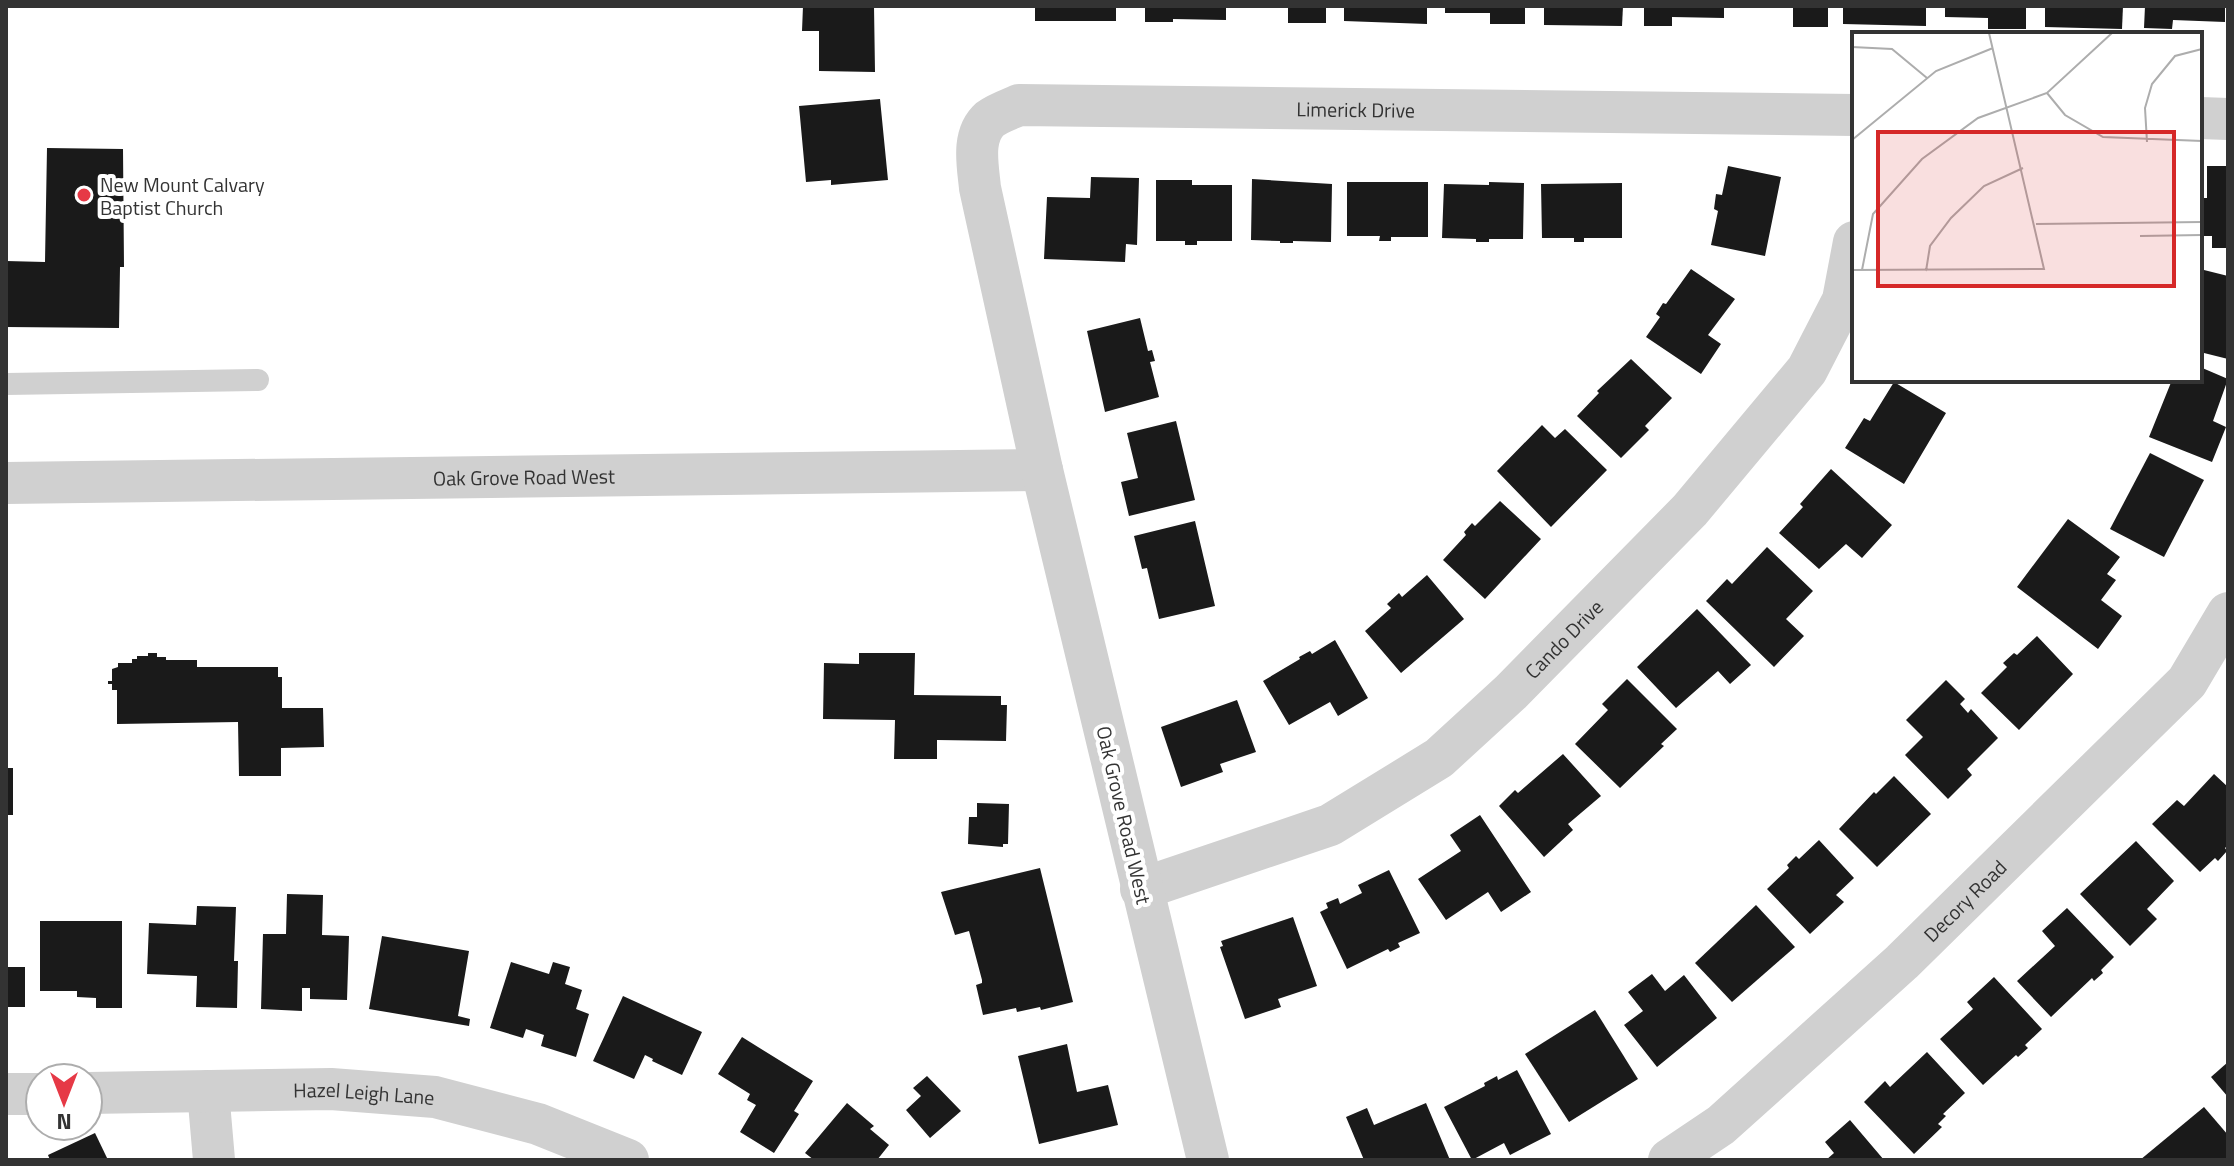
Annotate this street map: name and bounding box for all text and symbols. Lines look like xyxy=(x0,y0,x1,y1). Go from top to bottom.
inset map xyxy=(1852,32,2202,382)
street label: Limerick Drive xyxy=(1296,93,1415,125)
place label: New Mount Calvary Baptist Church xyxy=(100,169,265,223)
marker: New Mount Calvary Baptist Church xyxy=(75,186,93,204)
street label: Oak Grove Road West xyxy=(433,460,615,493)
street label: Cando Drive xyxy=(1517,592,1610,686)
street label: Oak Grove Road West xyxy=(1088,723,1160,907)
street label: Decory Road xyxy=(1916,852,2013,949)
north arrow xyxy=(24,1062,104,1142)
street label: Hazel Leigh Lane xyxy=(293,1073,436,1112)
text: N xyxy=(56,1105,72,1139)

